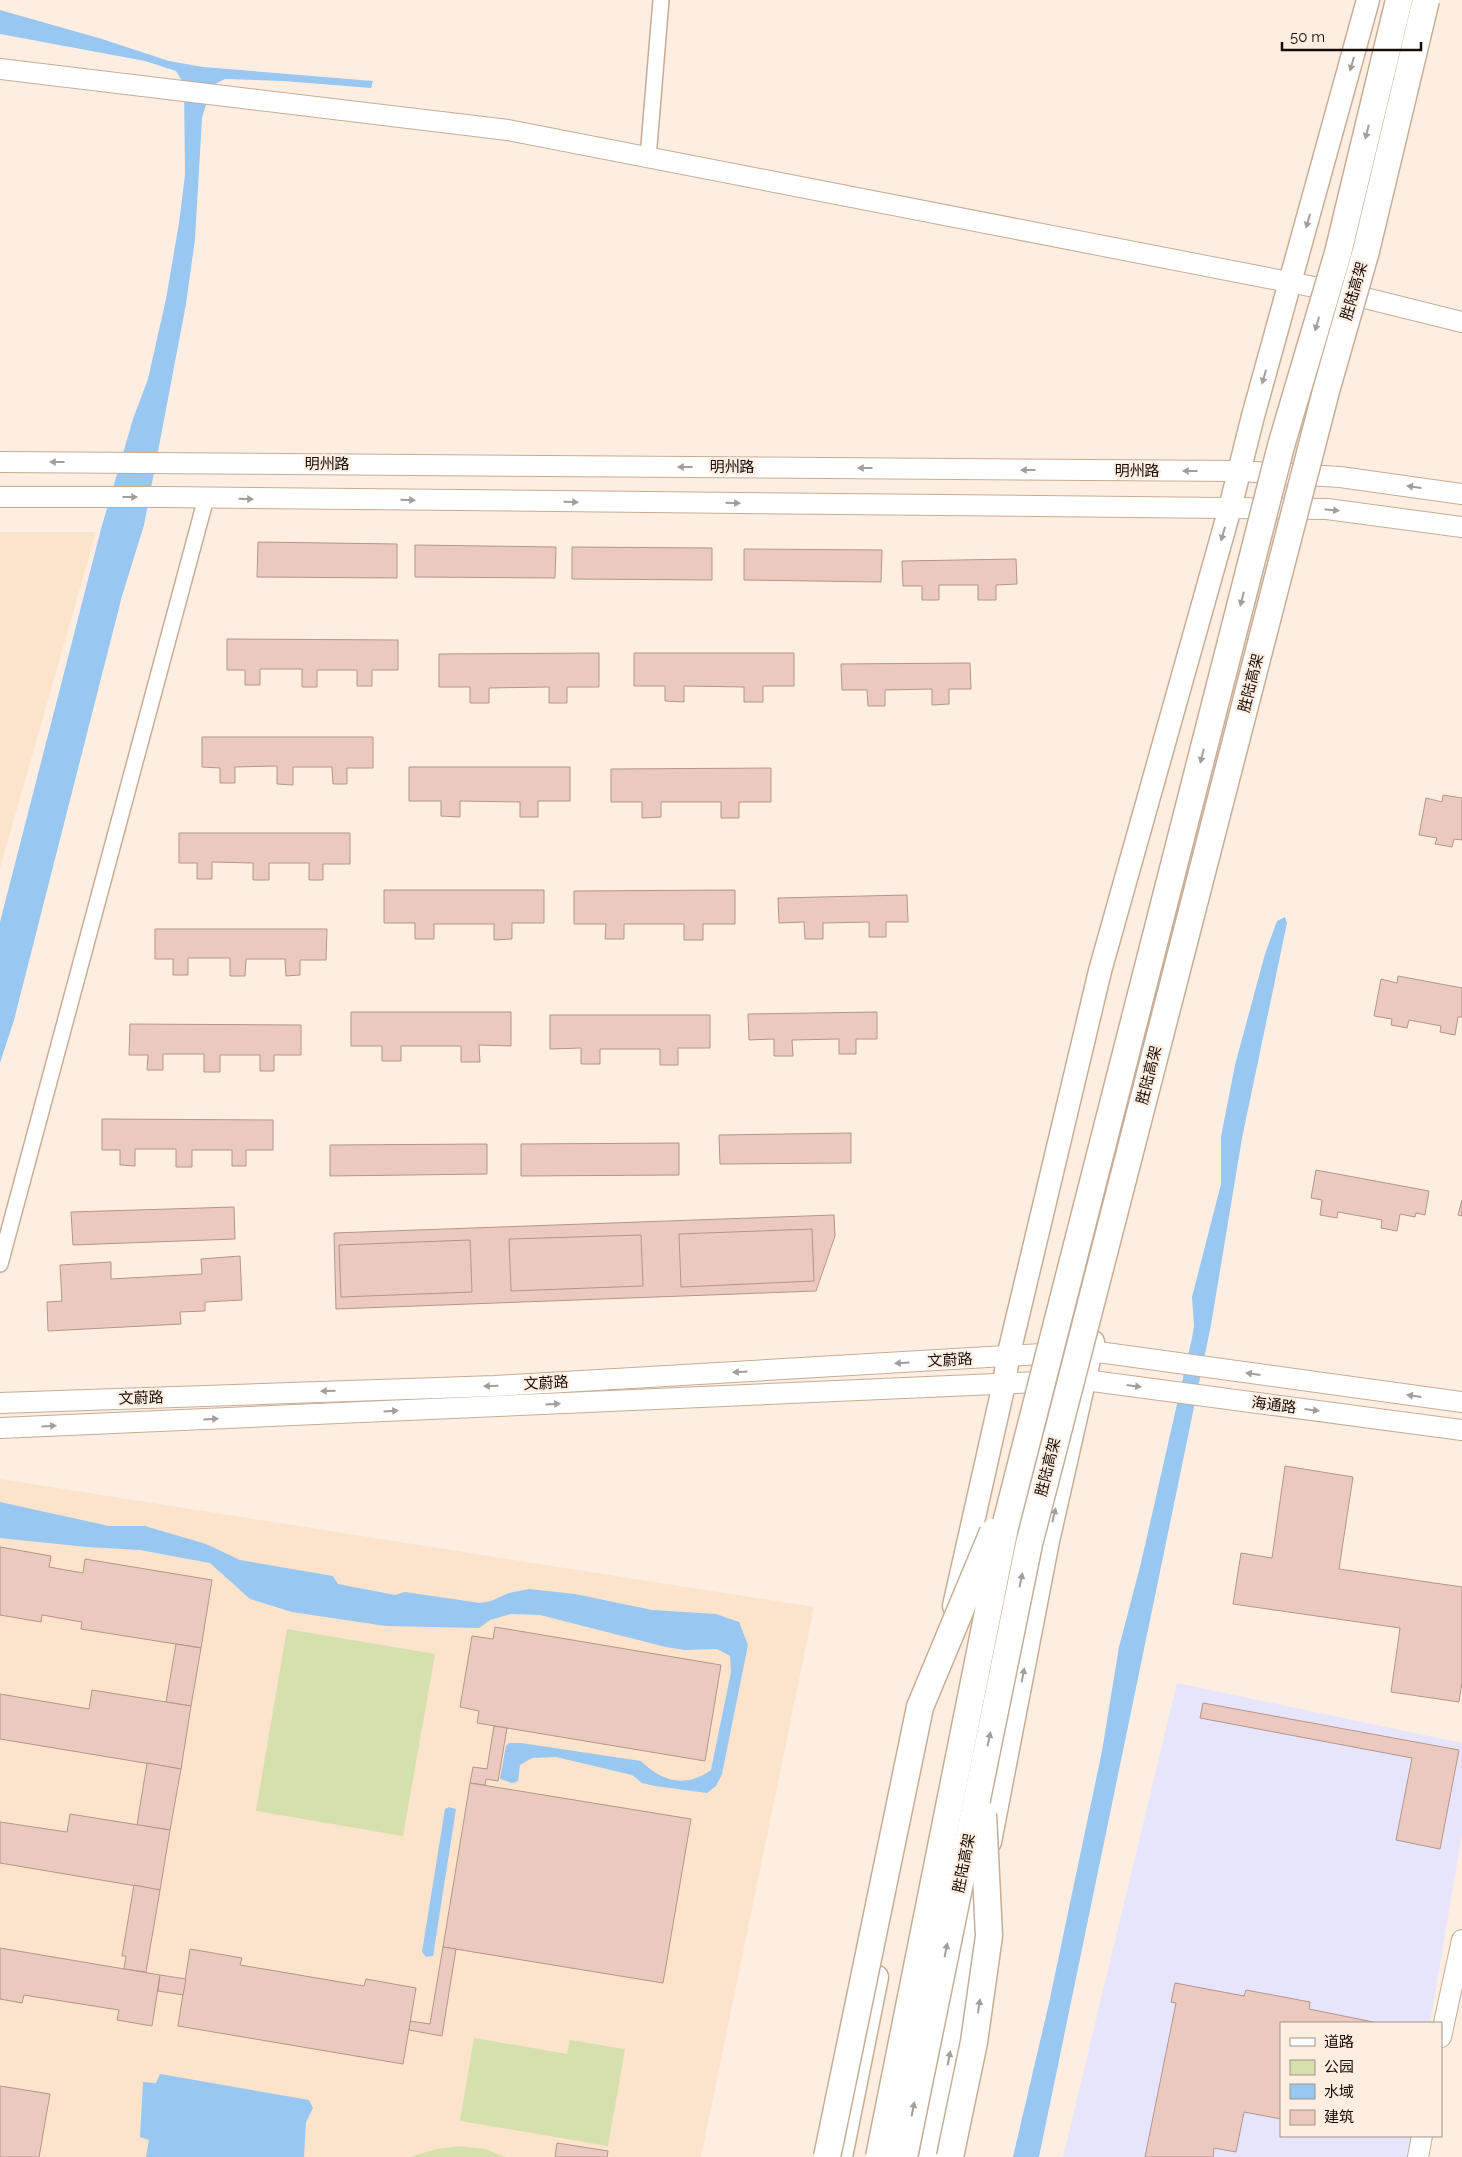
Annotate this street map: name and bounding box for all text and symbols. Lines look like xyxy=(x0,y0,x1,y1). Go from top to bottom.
scale bar xyxy=(1282,20,1421,52)
text: 50 m xyxy=(1290,28,1325,46)
one-way arrow xyxy=(1347,57,1355,72)
one-way arrow xyxy=(1363,125,1371,140)
one-way arrow xyxy=(1303,213,1311,228)
street label: 胜陆高架 xyxy=(1337,260,1371,322)
one-way arrow xyxy=(1313,316,1321,331)
one-way arrow xyxy=(1259,370,1267,385)
street label: 明州路 xyxy=(304,455,350,473)
one-way arrow xyxy=(49,458,65,466)
street label: 明州路 xyxy=(709,458,755,476)
street label: 明州路 xyxy=(1114,462,1160,480)
one-way arrow xyxy=(677,463,693,471)
one-way arrow xyxy=(857,464,873,472)
one-way arrow xyxy=(1019,466,1035,474)
one-way arrow xyxy=(1182,467,1198,475)
one-way arrow xyxy=(1405,483,1421,491)
one-way arrow xyxy=(122,493,138,501)
one-way arrow xyxy=(238,495,254,503)
one-way arrow xyxy=(400,496,416,504)
one-way arrow xyxy=(563,498,579,506)
one-way arrow xyxy=(725,499,741,507)
one-way arrow xyxy=(1324,506,1340,514)
one-way arrow xyxy=(1219,527,1227,542)
one-way arrow xyxy=(1238,591,1246,606)
street label: 胜陆高架 xyxy=(1235,652,1267,714)
one-way arrow xyxy=(1198,748,1206,764)
street label: 胜陆高架 xyxy=(1133,1044,1165,1106)
street label: 文蔚路 xyxy=(927,1350,973,1370)
one-way arrow xyxy=(894,1359,910,1367)
one-way arrow xyxy=(732,1368,748,1376)
one-way arrow xyxy=(1244,1369,1260,1377)
street label: 文蔚路 xyxy=(523,1373,569,1393)
one-way arrow xyxy=(482,1382,498,1390)
one-way arrow xyxy=(1126,1383,1142,1391)
street label: 文蔚路 xyxy=(118,1388,164,1408)
one-way arrow xyxy=(320,1388,336,1396)
one-way arrow xyxy=(1405,1391,1421,1399)
street label: 海通路 xyxy=(1251,1393,1297,1417)
one-way arrow xyxy=(545,1399,561,1407)
one-way arrow xyxy=(383,1406,399,1414)
one-way arrow xyxy=(1305,1406,1321,1414)
one-way arrow xyxy=(203,1414,219,1422)
one-way arrow xyxy=(41,1421,57,1429)
street label: 胜陆高架 xyxy=(1032,1436,1064,1498)
one-way arrow xyxy=(1050,1508,1058,1523)
one-way arrow xyxy=(1017,1572,1025,1588)
one-way arrow xyxy=(1019,1666,1027,1682)
one-way arrow xyxy=(985,1731,993,1747)
street label: 胜陆高架 xyxy=(949,1832,979,1894)
one-way arrow xyxy=(942,1942,950,1958)
one-way arrow xyxy=(975,1998,983,2014)
legend xyxy=(1280,2022,1442,2137)
text: 道路 xyxy=(1324,2033,1354,2051)
one-way arrow xyxy=(945,2049,953,2065)
text: 公园 xyxy=(1324,2058,1354,2076)
text: 水域 xyxy=(1324,2083,1354,2101)
one-way arrow xyxy=(910,2101,918,2117)
text: 建筑 xyxy=(1324,2108,1354,2126)

